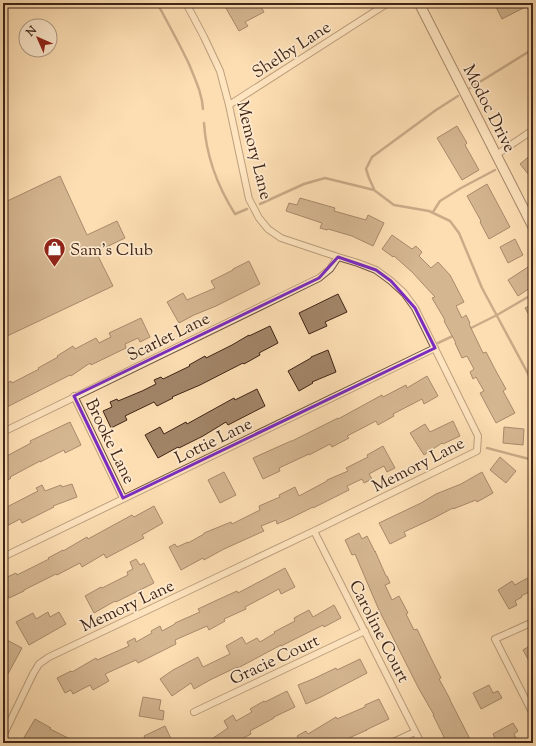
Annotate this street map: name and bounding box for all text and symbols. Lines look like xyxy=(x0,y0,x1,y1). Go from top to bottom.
street label: Shelby Lane xyxy=(248,16,336,85)
north arrow xyxy=(18,18,58,58)
text: N xyxy=(22,23,41,41)
street label: Modoc Drive xyxy=(456,61,521,157)
street label: Memory Lane xyxy=(229,99,277,202)
shop icon: Sam's Club xyxy=(41,236,67,269)
place label: Sam's Club xyxy=(70,239,153,263)
street label: Scarlet Lane xyxy=(123,307,214,368)
street label: Brooke Lane xyxy=(78,395,140,489)
street label: Lottie Lane xyxy=(171,413,257,471)
street label: Memory Lane xyxy=(369,432,469,499)
street label: Memory Lane xyxy=(77,575,179,639)
street label: Caroline Court xyxy=(342,576,414,687)
street label: Gracie Court xyxy=(226,629,324,692)

